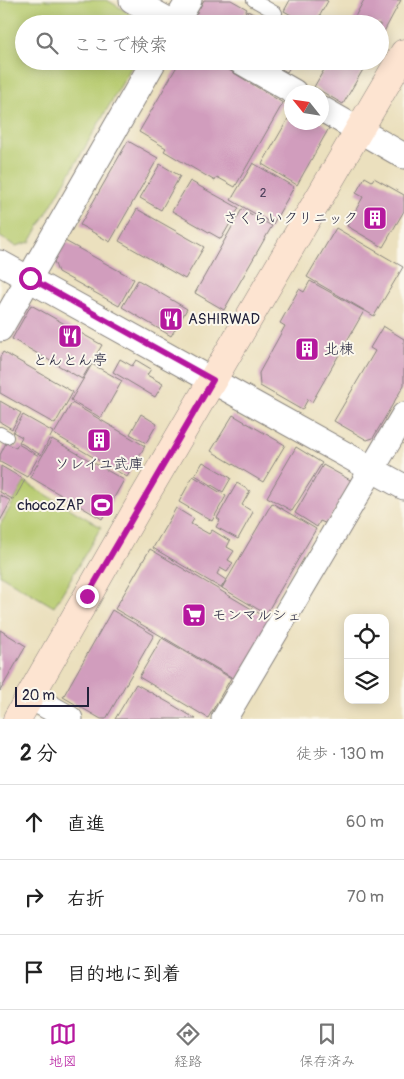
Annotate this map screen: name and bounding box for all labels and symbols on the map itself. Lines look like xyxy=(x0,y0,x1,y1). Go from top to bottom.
north arrow xyxy=(284,85,329,130)
house number: 2 xyxy=(260,186,267,201)
building icon: さくらいクリニック xyxy=(362,205,388,231)
place label: さくらいクリニック xyxy=(223,209,358,228)
route start xyxy=(19,267,42,290)
restaurant icon: ASHIRWAD xyxy=(158,306,184,332)
place label: ASHIRWAD xyxy=(188,310,260,329)
restaurant icon: とんとん亭 xyxy=(57,323,83,349)
building icon: 北棟 xyxy=(294,336,320,362)
place label: 北棟 xyxy=(324,340,354,359)
place label: とんとん亭 xyxy=(32,351,108,370)
building icon: ソレイユ武庫 xyxy=(86,427,112,453)
place label: ソレイユ武庫 xyxy=(55,455,143,474)
sports icon: chocoZAP xyxy=(89,492,115,518)
place label: chocoZAP xyxy=(17,496,84,515)
route end xyxy=(76,585,99,608)
supermarket icon: モンマルシェ xyxy=(181,602,207,628)
place label: モンマルシェ xyxy=(212,606,302,625)
scale bar xyxy=(15,684,89,707)

